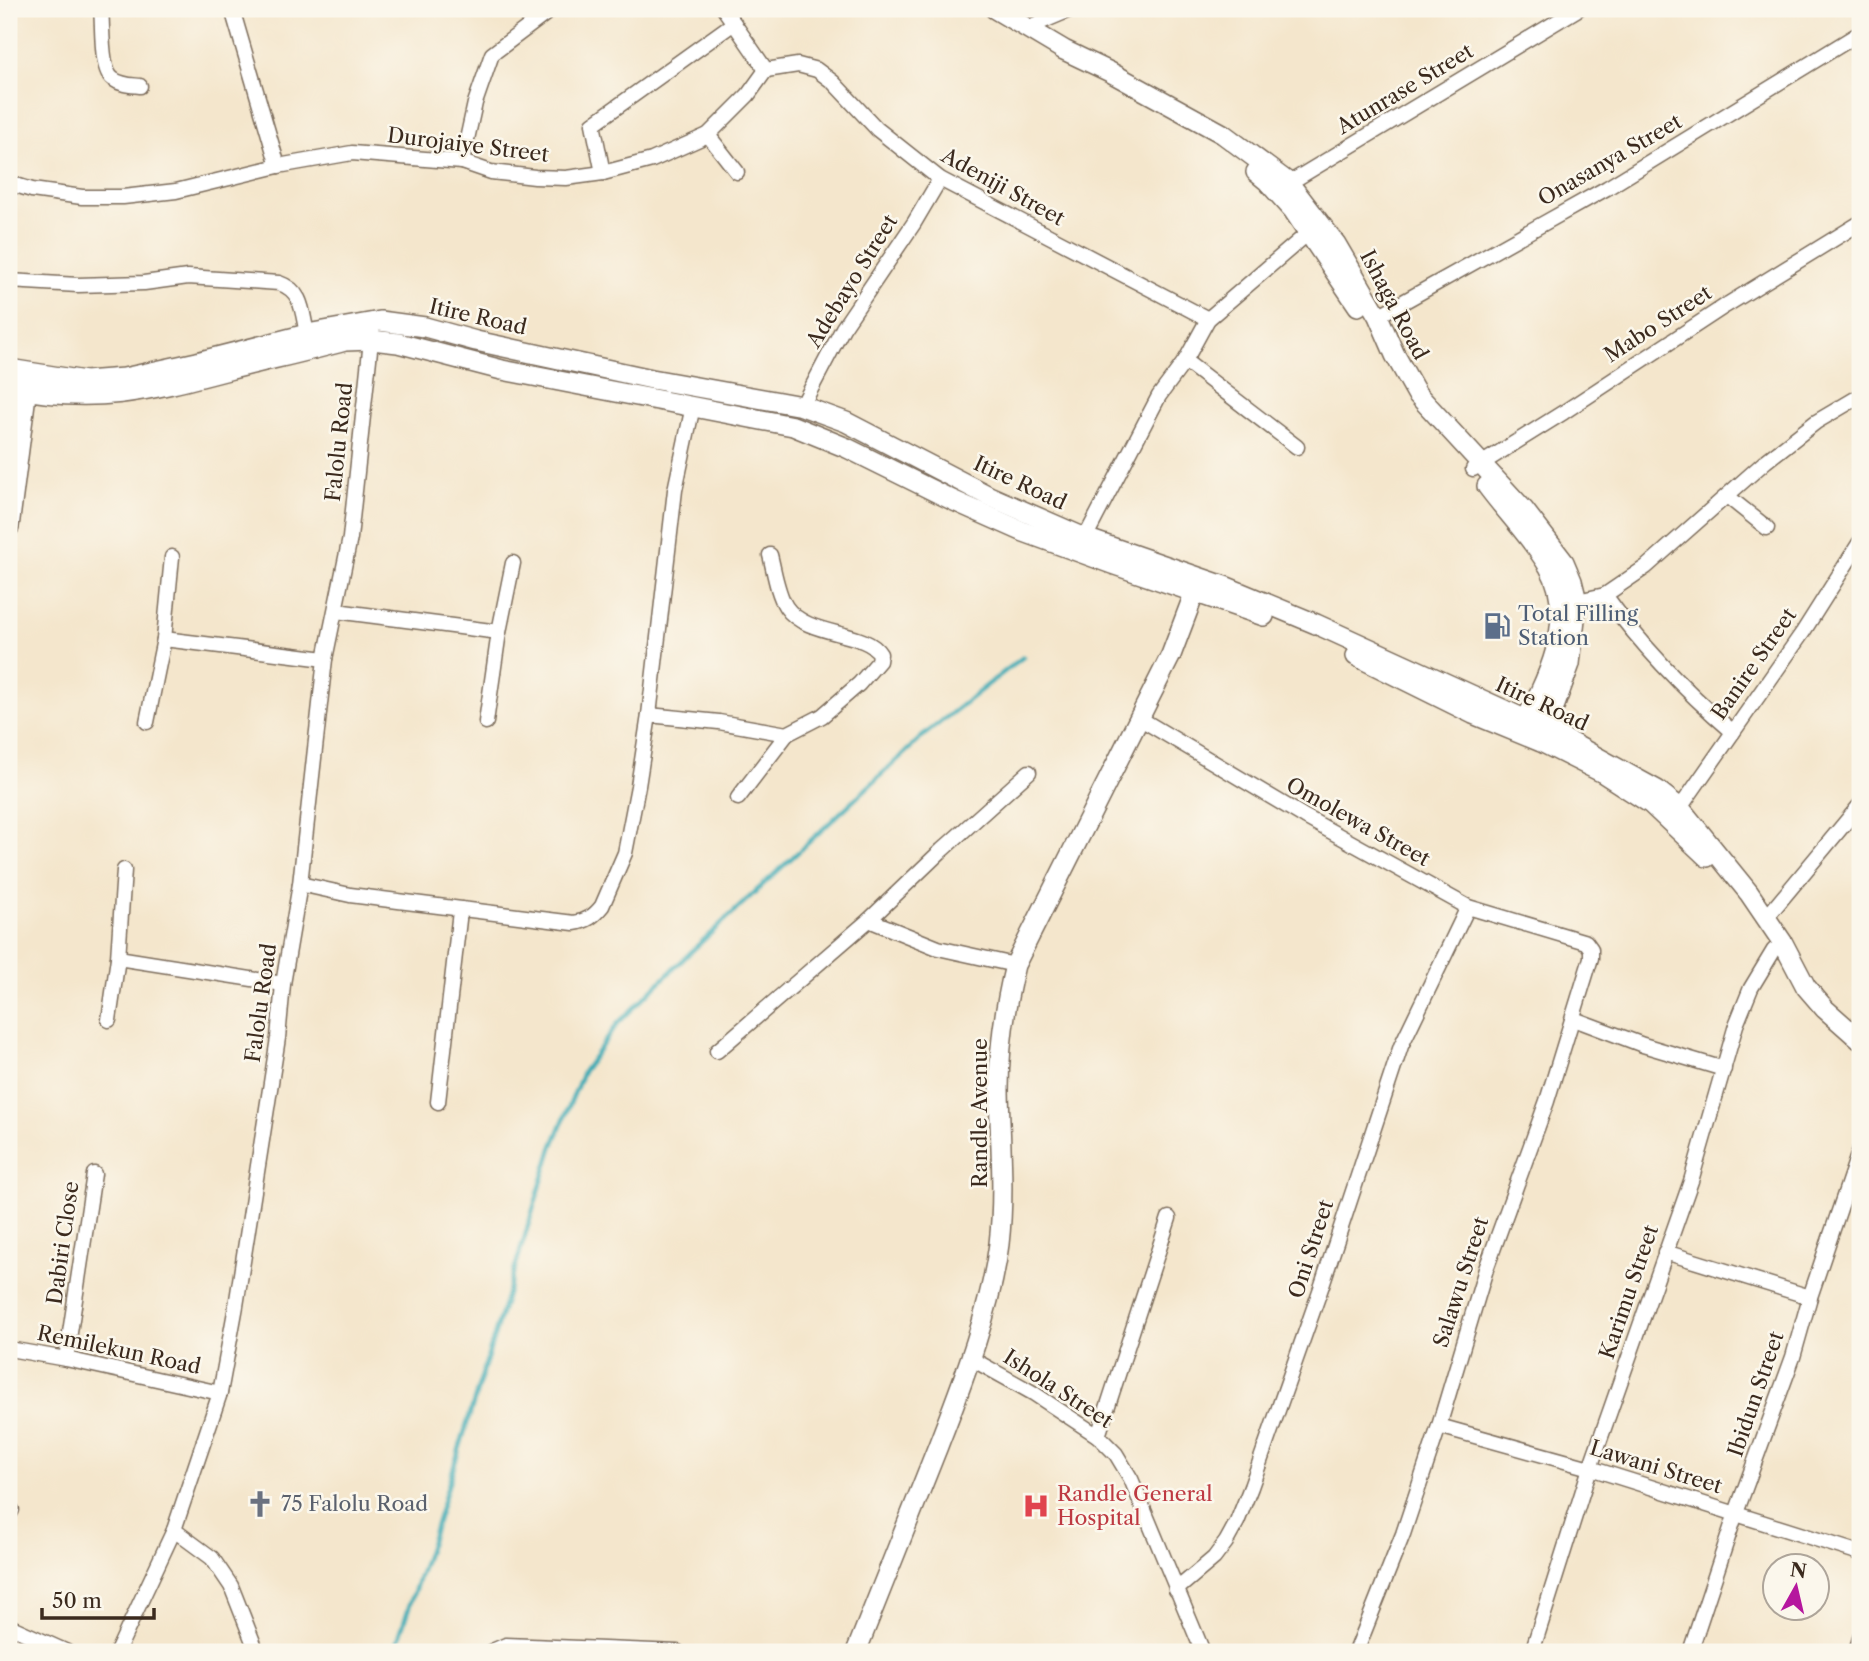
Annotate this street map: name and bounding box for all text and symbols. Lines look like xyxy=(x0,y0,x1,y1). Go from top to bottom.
street label: Atunrase Street xyxy=(1331,38,1478,140)
street label: Onasanya Street xyxy=(1534,108,1686,211)
street label: Durojaiye Street xyxy=(386,122,551,167)
street label: Adeniji Street xyxy=(936,142,1070,231)
street label: Adebayo Street xyxy=(800,209,903,353)
street label: Ishaga Road xyxy=(1355,246,1434,364)
street label: Mabo Street xyxy=(1599,279,1717,367)
street label: Itire Road xyxy=(427,293,529,340)
street label: Falolu Road xyxy=(320,381,357,503)
street label: Itire Road xyxy=(970,450,1071,515)
place label: Total Filling Station xyxy=(1518,601,1639,650)
street label: Banire Street xyxy=(1706,603,1802,724)
fuel station icon: Total Filling Station xyxy=(1482,611,1512,641)
street label: Itire Road xyxy=(1492,671,1593,736)
street label: Omolewa Street xyxy=(1282,772,1435,872)
street label: Falolu Road xyxy=(240,942,281,1064)
street label: Randle Avenue xyxy=(967,1038,992,1188)
street label: Dabiri Close xyxy=(41,1180,84,1306)
street label: Oni Street xyxy=(1283,1196,1338,1301)
street label: Salawu Street xyxy=(1428,1213,1494,1350)
street label: Karimu Street xyxy=(1594,1221,1663,1362)
street label: Remilekun Road xyxy=(35,1320,203,1379)
street label: Ibidun Street xyxy=(1722,1327,1789,1460)
street label: Ishola Street xyxy=(999,1344,1118,1433)
street label: Lawani Street xyxy=(1587,1435,1726,1499)
place label: Randle General Hospital xyxy=(1057,1481,1213,1530)
church icon: 75 Falolu Road xyxy=(245,1489,275,1519)
place label: 75 Falolu Road xyxy=(281,1491,428,1516)
hospital icon: Randle General Hospital xyxy=(1021,1491,1051,1521)
north arrow xyxy=(1760,1552,1830,1622)
text: N xyxy=(1789,1558,1808,1583)
scale bar xyxy=(42,1577,154,1621)
text: 50 m xyxy=(52,1588,102,1613)

